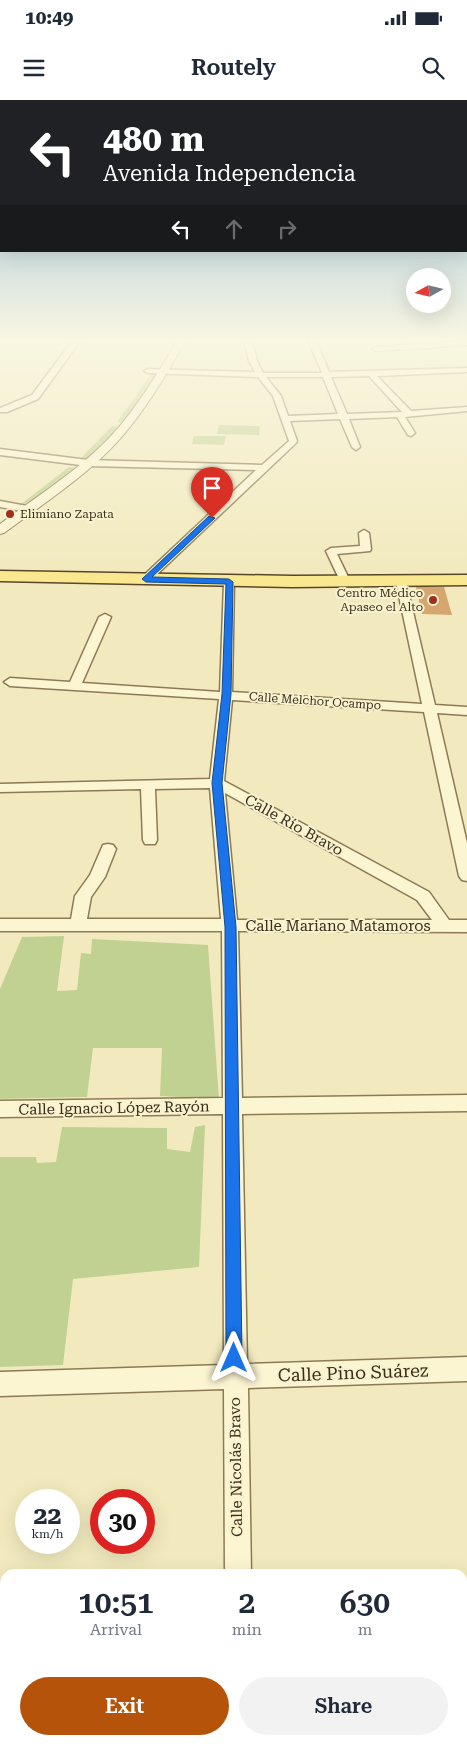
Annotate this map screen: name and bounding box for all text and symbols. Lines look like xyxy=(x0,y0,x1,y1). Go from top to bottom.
text: 10:49 xyxy=(25,6,74,29)
icon: menu xyxy=(20,54,48,82)
icon: search xyxy=(419,54,447,82)
text: Routely xyxy=(191,55,276,80)
text: 480 m xyxy=(103,119,204,160)
icon: left xyxy=(20,120,85,185)
text: Avenida Independencia xyxy=(103,161,356,186)
icon: left xyxy=(167,215,195,243)
icon: ahead xyxy=(220,215,248,243)
icon: right xyxy=(273,215,301,243)
north arrow xyxy=(406,268,451,312)
map controls xyxy=(406,268,451,313)
pin xyxy=(191,467,233,518)
icon: arrive xyxy=(198,474,226,502)
place label: Elimiano Zapata xyxy=(20,507,114,521)
marker: Elimiano Zapata xyxy=(4,508,16,520)
place label: Centro Médico Apaseo el Alto xyxy=(337,586,423,614)
marker: Centro Médico Apaseo el Alto xyxy=(427,594,439,606)
street label: Calle Melchor Ocampo xyxy=(248,689,382,713)
street label: Calle Río Bravo xyxy=(242,791,346,859)
street label: Calle Mariano Matamoros xyxy=(245,917,431,935)
street label: Calle Ignacio López Rayón xyxy=(18,1097,210,1119)
position arrow xyxy=(207,1331,259,1383)
street label: Calle Pino Suárez xyxy=(277,1359,429,1386)
street label: Calle Nicolás Bravo xyxy=(226,1397,246,1537)
speed limit sign: 30 xyxy=(90,1489,155,1554)
text: 22 xyxy=(33,1501,62,1530)
text: km/h xyxy=(31,1527,64,1541)
text: 10:51 xyxy=(78,1585,154,1620)
text: 2 xyxy=(238,1585,255,1620)
text: 630 xyxy=(340,1585,390,1620)
text: Arrival xyxy=(90,1620,142,1639)
text: min xyxy=(232,1620,262,1639)
text: m xyxy=(358,1620,372,1639)
button: Exit xyxy=(20,1677,229,1735)
button: Share xyxy=(239,1677,448,1735)

